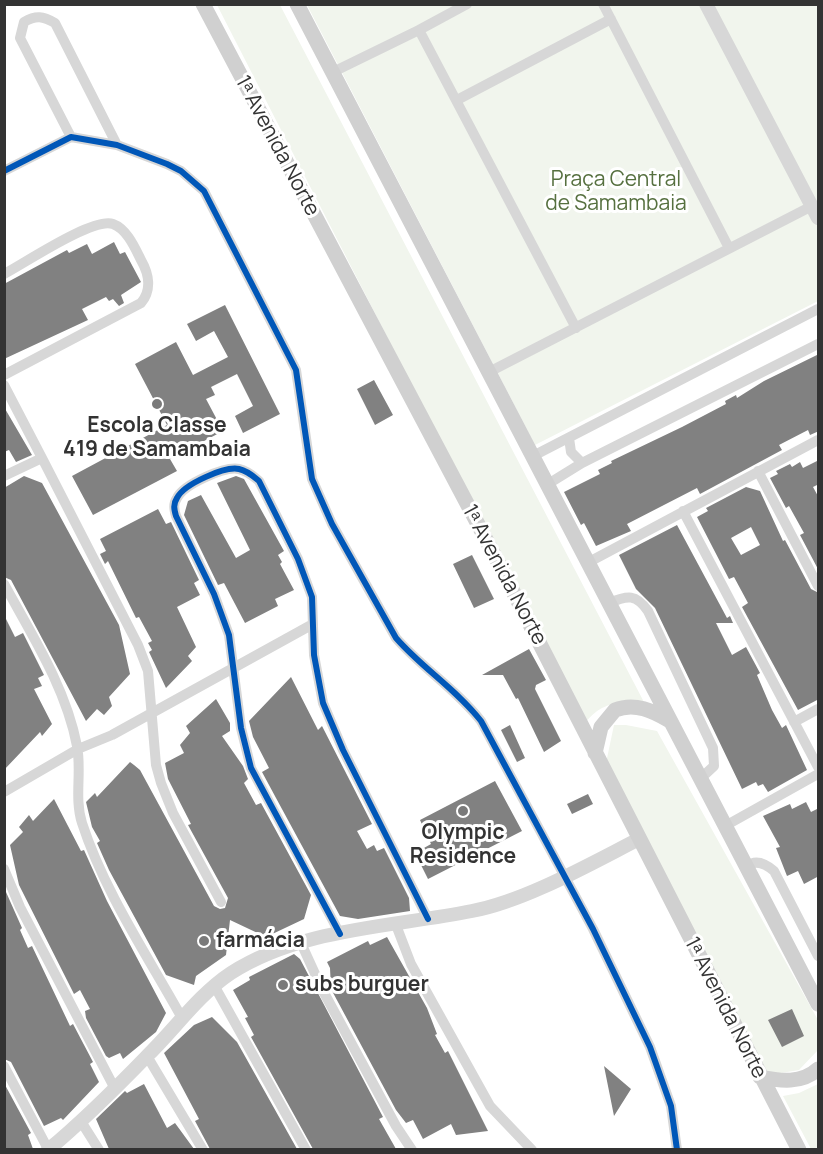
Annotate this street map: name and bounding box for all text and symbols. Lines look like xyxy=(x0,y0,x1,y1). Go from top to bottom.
street label: 1ᵃ Avenida Norte xyxy=(229,72,325,220)
park label: Praça Central de Samambaia xyxy=(545,167,687,217)
marker: Escola Classe 419 de Samambaia xyxy=(150,397,164,411)
place label: Escola Classe 419 de Samambaia xyxy=(63,413,251,463)
street label: 1ᵃ Avenida Norte xyxy=(456,501,552,649)
marker: Olympic Residence xyxy=(456,804,470,818)
place label: Olympic Residence xyxy=(410,820,516,870)
place label: farmácia xyxy=(216,928,305,954)
street label: 1ᵃ Avenida Norte xyxy=(679,933,771,1083)
marker: farmácia xyxy=(197,934,211,948)
place label: subs burguer xyxy=(295,972,429,998)
marker: subs burguer xyxy=(276,978,290,992)

